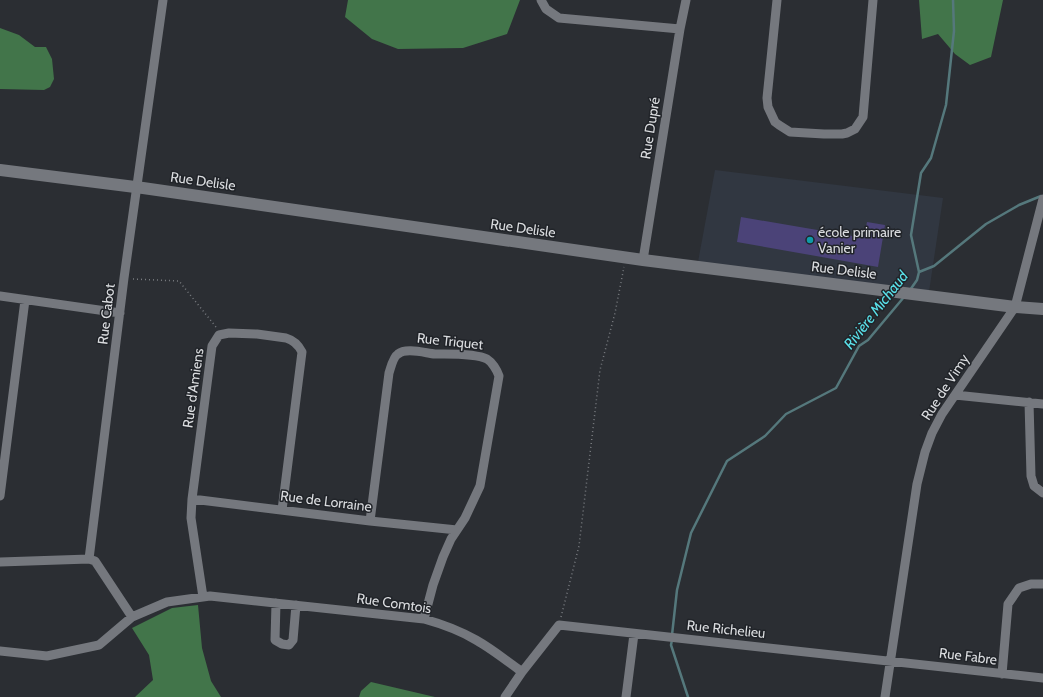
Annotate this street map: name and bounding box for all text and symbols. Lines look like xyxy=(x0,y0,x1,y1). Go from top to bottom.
street label: Rue Dupré xyxy=(636,96,664,160)
street label: Rue Delisle xyxy=(169,168,237,194)
street label: Rue Delisle xyxy=(489,215,557,241)
place label: école primaire Vanier xyxy=(818,223,901,257)
marker: école primaire Vanier xyxy=(805,235,815,245)
street label: Rue Delisle xyxy=(810,257,878,283)
water label: Rivière Michaud xyxy=(840,266,913,353)
street label: Rue Cabot xyxy=(93,282,119,346)
street label: Rue Triquet xyxy=(416,329,484,353)
street label: Rue d'Amiens xyxy=(179,347,208,429)
street label: Rue de Vimy xyxy=(917,351,973,423)
street label: Rue de Lorraine xyxy=(279,486,373,516)
street label: Rue Comtois xyxy=(355,589,433,617)
street label: Rue Richelieu xyxy=(686,616,766,642)
street label: Rue Fabre xyxy=(938,644,998,668)

